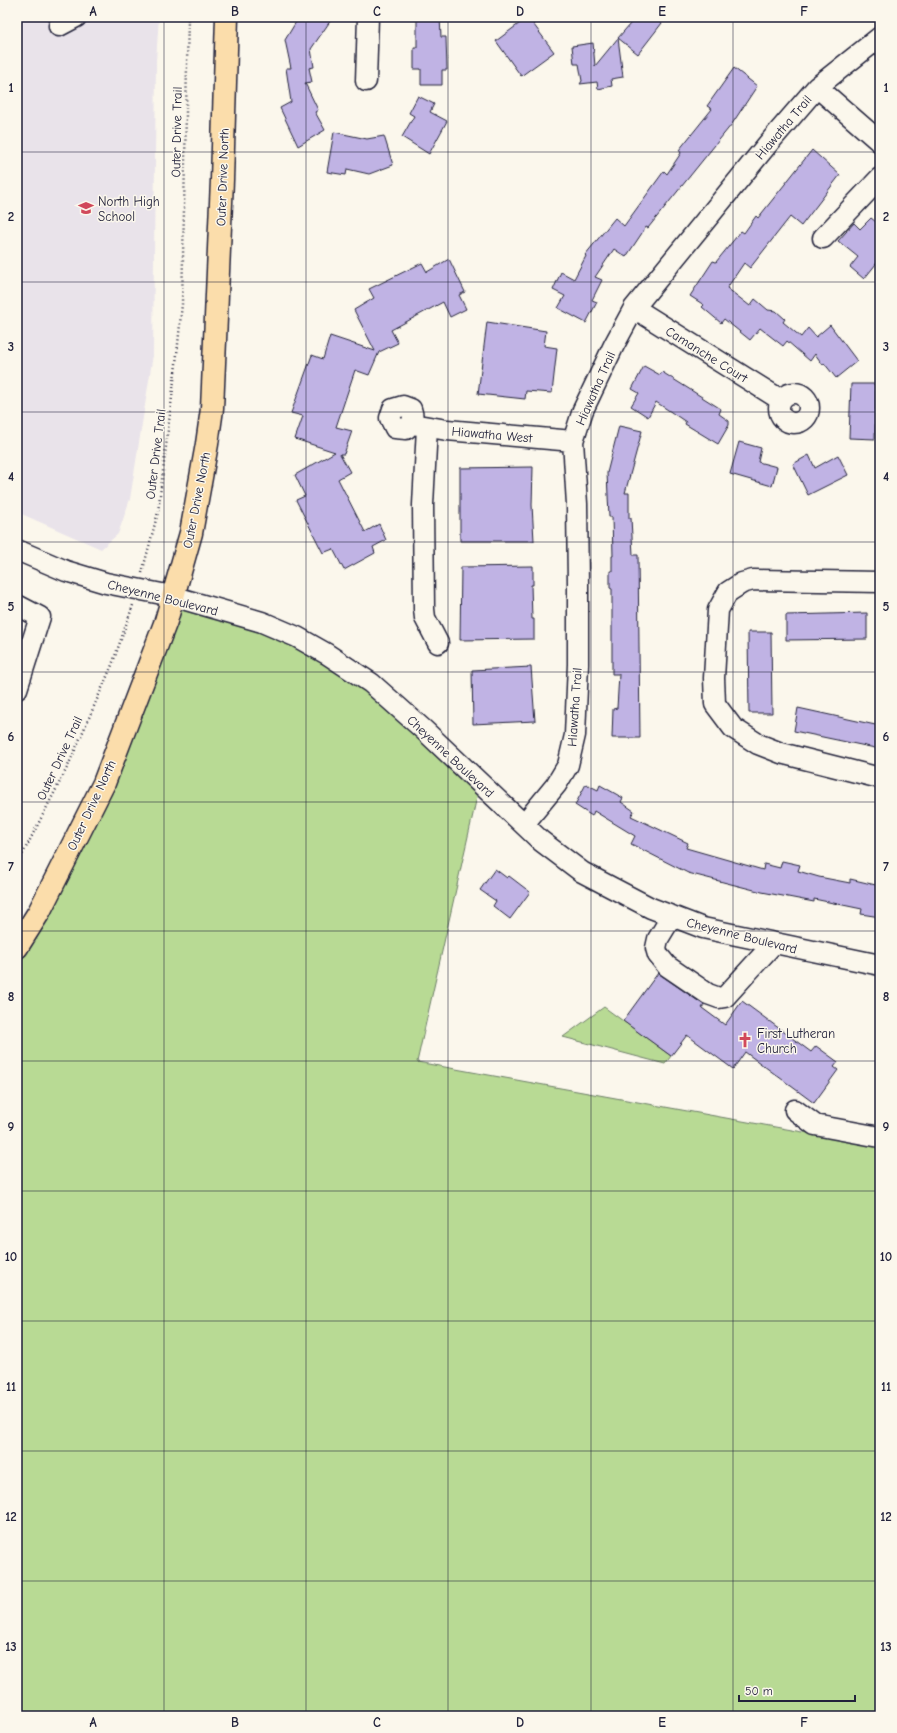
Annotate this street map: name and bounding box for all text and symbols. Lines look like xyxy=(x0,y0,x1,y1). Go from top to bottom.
text: A xyxy=(89,4,97,19)
text: B xyxy=(231,4,239,19)
text: C xyxy=(373,4,381,19)
text: D xyxy=(516,4,524,19)
text: E xyxy=(658,4,666,19)
text: F xyxy=(800,4,808,19)
text: 1 xyxy=(8,80,14,95)
text: 1 xyxy=(883,80,889,95)
street label: Outer Drive Trail xyxy=(168,86,185,178)
street label: Hiawatha Trail xyxy=(752,92,815,162)
street label: Outer Drive North xyxy=(213,128,232,226)
place label: North High School xyxy=(98,194,160,224)
school or university icon: North High School xyxy=(77,199,95,217)
text: 2 xyxy=(8,209,14,224)
text: 2 xyxy=(883,209,889,224)
street label: Camanche Court xyxy=(663,323,752,386)
text: 3 xyxy=(8,339,14,354)
text: 3 xyxy=(883,339,889,354)
street label: Hiawatha Trail xyxy=(572,349,618,427)
street label: Outer Drive Trail xyxy=(143,408,168,500)
street label: Hiawatha West xyxy=(451,423,534,446)
street label: Outer Drive North xyxy=(180,451,213,550)
text: 4 xyxy=(8,469,14,484)
text: 4 xyxy=(883,469,889,484)
street label: Cheyenne Boulevard xyxy=(106,577,220,618)
text: 5 xyxy=(8,599,15,614)
text: 5 xyxy=(883,599,890,614)
street label: Hiawatha Trail xyxy=(564,667,585,747)
street label: Cheyenne Boulevard xyxy=(404,712,497,800)
street label: Outer Drive Trail xyxy=(33,714,85,803)
text: 6 xyxy=(8,729,15,744)
text: 6 xyxy=(883,729,890,744)
street label: Outer Drive North xyxy=(64,758,119,853)
text: 7 xyxy=(8,859,14,874)
text: 7 xyxy=(883,859,889,874)
street label: Cheyenne Boulevard xyxy=(685,915,799,956)
text: 8 xyxy=(8,989,14,1004)
text: 8 xyxy=(883,989,889,1004)
place label: First Lutheran Church xyxy=(757,1026,835,1056)
church icon: First Lutheran Church xyxy=(736,1031,754,1049)
text: 9 xyxy=(8,1119,15,1134)
text: 9 xyxy=(883,1119,890,1134)
text: 10 xyxy=(5,1249,17,1264)
text: 10 xyxy=(880,1249,892,1264)
text: 11 xyxy=(6,1379,16,1394)
text: 11 xyxy=(881,1379,891,1394)
text: 12 xyxy=(5,1509,17,1524)
text: 12 xyxy=(880,1509,892,1524)
text: 13 xyxy=(5,1639,17,1654)
text: 13 xyxy=(880,1639,892,1654)
scale bar xyxy=(739,1677,855,1703)
text: 50 m xyxy=(745,1684,773,1698)
text: A xyxy=(89,1715,97,1730)
text: B xyxy=(231,1715,239,1730)
text: C xyxy=(373,1715,381,1730)
text: D xyxy=(516,1715,524,1730)
text: E xyxy=(658,1715,666,1730)
text: F xyxy=(800,1715,808,1730)

